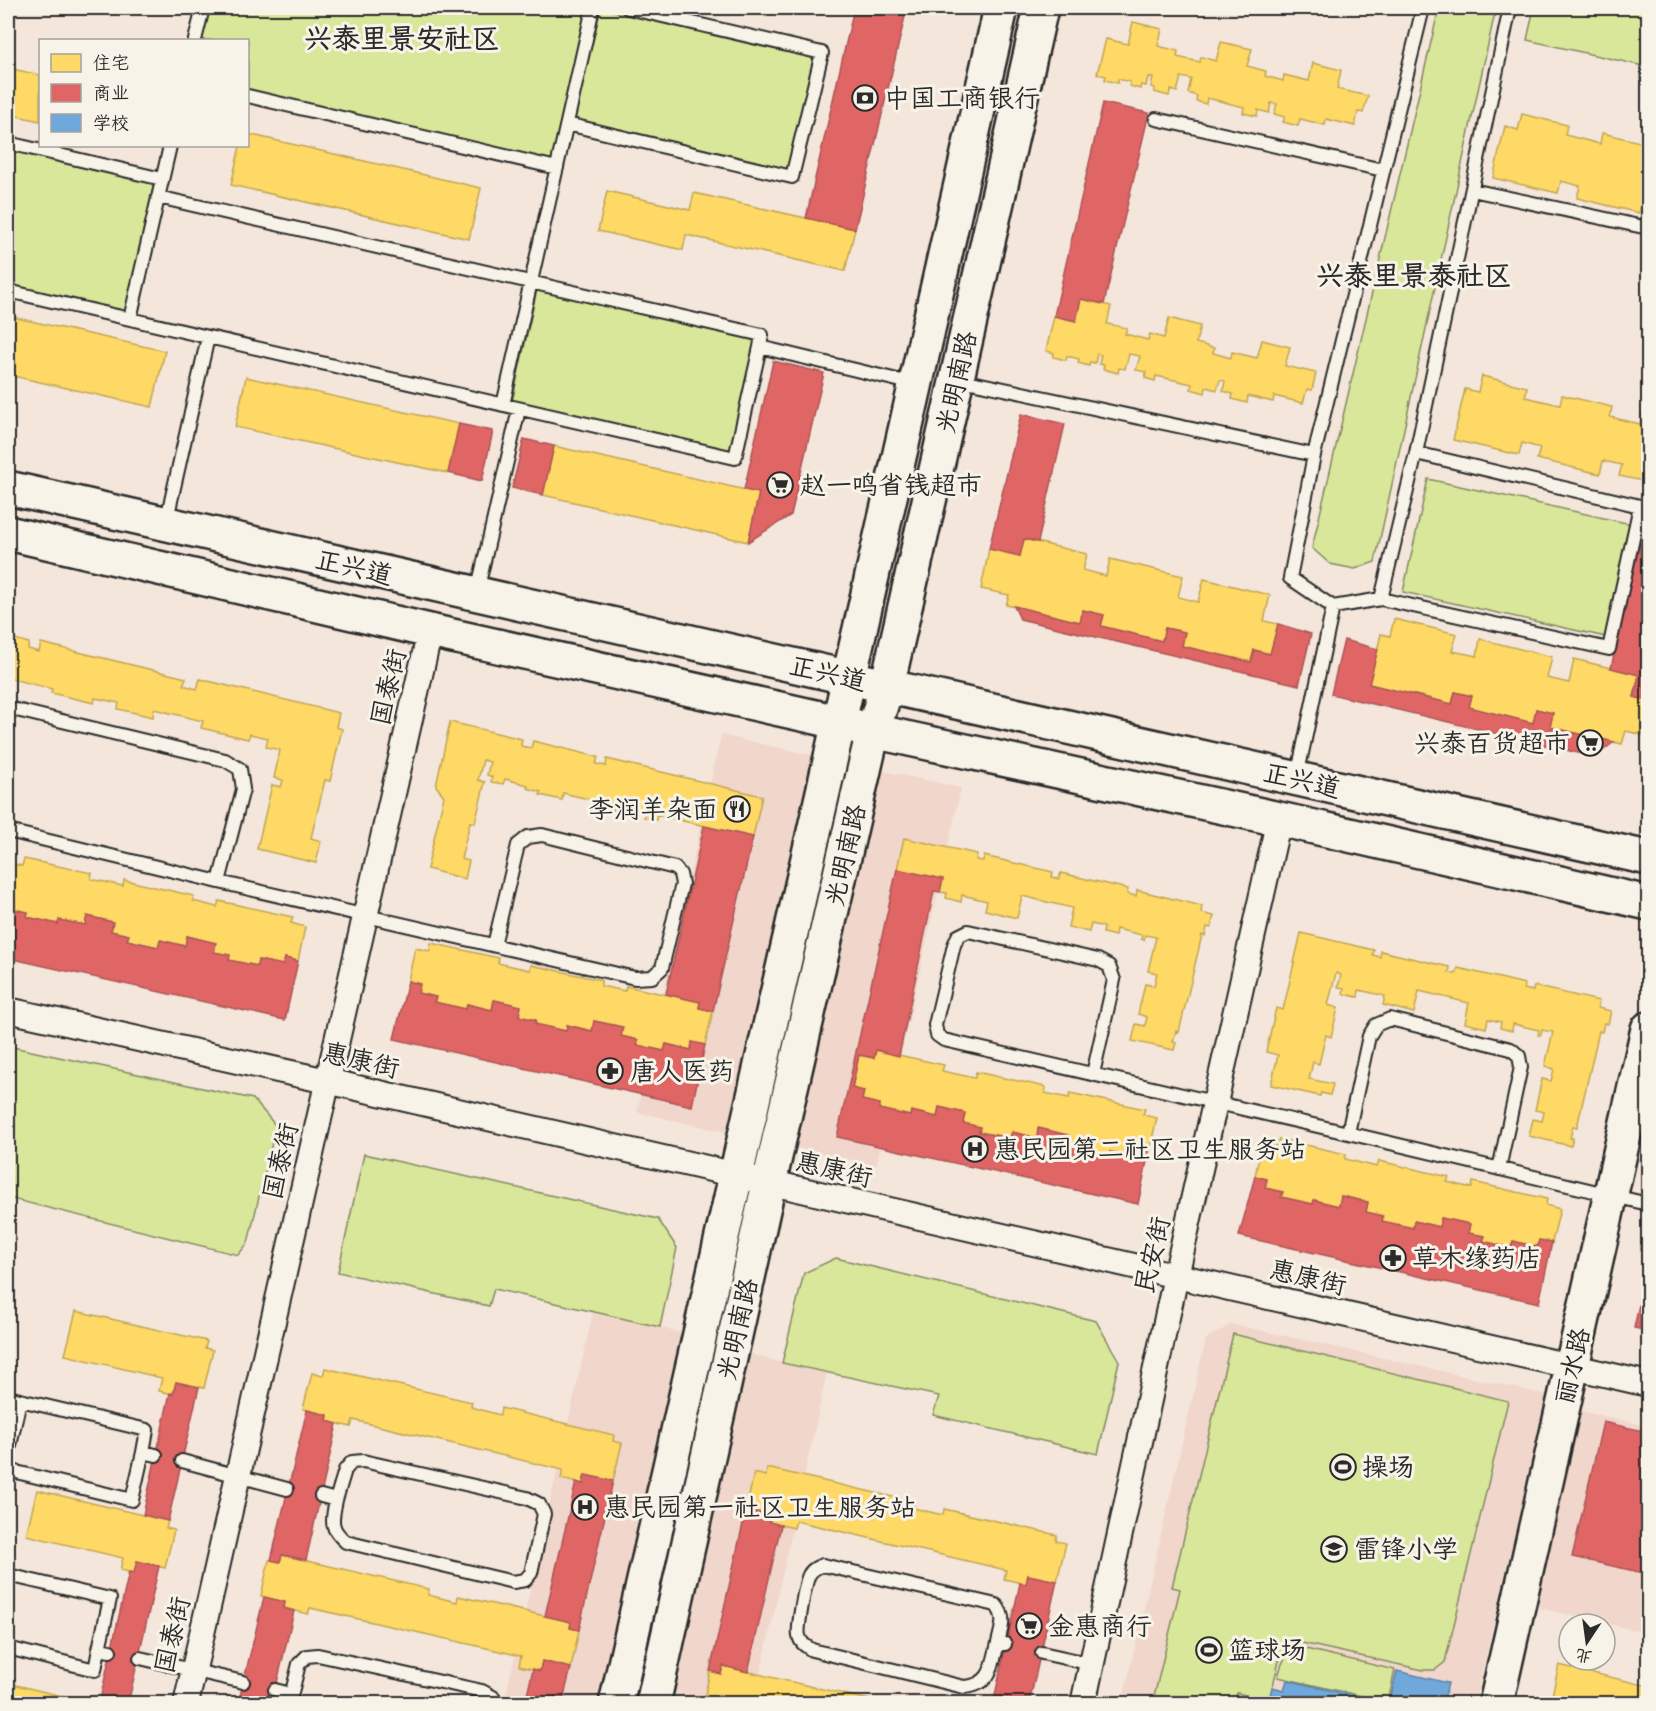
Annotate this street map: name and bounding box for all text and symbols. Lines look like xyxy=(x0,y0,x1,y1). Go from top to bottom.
district label: 兴泰里景安社区 xyxy=(304,21,500,56)
legend xyxy=(39,39,249,147)
text: 住宅 xyxy=(93,52,129,74)
text: 商业 xyxy=(93,82,129,104)
place label: 中国工商银行 xyxy=(884,82,1040,115)
bank icon: 中国工商银行 xyxy=(850,83,880,113)
text: 学校 xyxy=(93,112,129,134)
district label: 兴泰里景泰社区 xyxy=(1316,258,1512,293)
street label: 光明南路 xyxy=(929,328,984,436)
place label: 赵一鸣省钱超市 xyxy=(800,469,982,502)
supermarket icon: 赵一鸣省钱超市 xyxy=(765,470,795,500)
street label: 正兴道 xyxy=(312,543,396,592)
street label: 国泰街 xyxy=(364,645,413,729)
street label: 正兴道 xyxy=(786,649,870,698)
place label: 兴泰百货超市 xyxy=(1414,727,1570,760)
supermarket icon: 兴泰百货超市 xyxy=(1575,728,1605,758)
street label: 正兴道 xyxy=(1260,756,1344,805)
place label: 李润羊杂面 xyxy=(588,793,718,826)
restaurant icon: 李润羊杂面 xyxy=(722,794,752,824)
street label: 光明南路 xyxy=(818,801,873,909)
street label: 惠康街 xyxy=(319,1036,403,1085)
place label: 唐人医药 xyxy=(630,1055,734,1088)
pharmacy icon: 唐人医药 xyxy=(595,1056,625,1086)
street label: 国泰街 xyxy=(256,1119,305,1203)
place label: 惠民园第二社区卫生服务站 xyxy=(994,1133,1306,1166)
hospital icon: 惠民园第二社区卫生服务站 xyxy=(960,1134,990,1164)
street label: 惠康街 xyxy=(792,1145,876,1194)
street label: 民安街 xyxy=(1128,1213,1177,1297)
place label: 草木缘药店 xyxy=(1412,1242,1542,1275)
pharmacy icon: 草木缘药店 xyxy=(1378,1243,1408,1273)
street label: 惠康街 xyxy=(1266,1253,1350,1302)
street label: 光明南路 xyxy=(710,1275,765,1383)
street label: 丽水路 xyxy=(1548,1324,1597,1408)
place label: 操场 xyxy=(1362,1451,1414,1484)
sports icon: 操场 xyxy=(1328,1452,1358,1482)
place label: 惠民园第一社区卫生服务站 xyxy=(604,1491,916,1524)
hospital icon: 惠民园第一社区卫生服务站 xyxy=(570,1492,600,1522)
place label: 雷锋小学 xyxy=(1354,1533,1458,1566)
school or university icon: 雷锋小学 xyxy=(1319,1534,1349,1564)
street label: 国泰街 xyxy=(148,1593,197,1677)
place label: 金惠商行 xyxy=(1048,1610,1152,1643)
supermarket icon: 金惠商行 xyxy=(1014,1611,1044,1641)
north arrow xyxy=(1557,1612,1617,1672)
place label: 篮球场 xyxy=(1228,1634,1306,1667)
sports icon: 篮球场 xyxy=(1194,1635,1224,1665)
text: 北 xyxy=(1574,1644,1594,1667)

